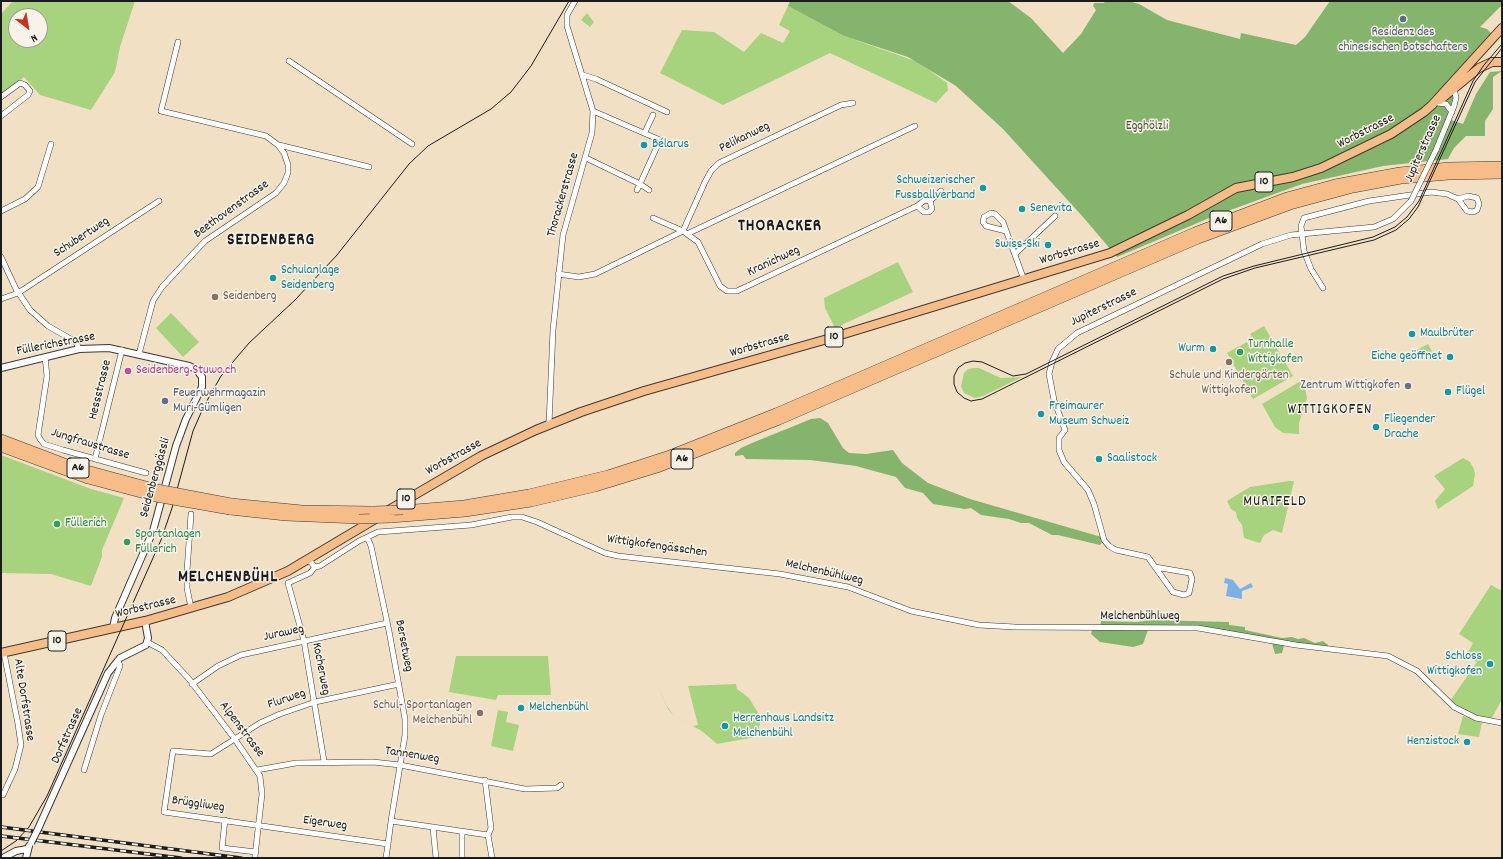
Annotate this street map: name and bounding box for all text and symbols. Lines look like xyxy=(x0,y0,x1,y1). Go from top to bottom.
north arrow xyxy=(8,8,48,48)
marker: Residenz des chinesischen Botschafters xyxy=(1398,14,1408,24)
place label: Residenz des chinesischen Botschafters xyxy=(1338,25,1468,56)
text: N xyxy=(27,29,40,46)
street label: Worbstrasse xyxy=(1335,111,1397,153)
street label: Jupiterstrasse xyxy=(1402,113,1446,185)
street label: Pelikanweg xyxy=(717,119,773,157)
park label: Egghölzli xyxy=(1126,119,1168,135)
place label: Bélarus xyxy=(652,137,689,153)
marker: Bélarus xyxy=(639,140,649,150)
street label: Thorackerstrasse xyxy=(545,151,583,239)
road number: 10 xyxy=(1255,172,1273,192)
place label: Schweizerischer Fussballverband xyxy=(895,173,975,204)
street label: Beethovenstrasse xyxy=(191,177,273,243)
marker: Schweizerischer Fussballverband xyxy=(978,183,988,193)
place label: Senevita xyxy=(1030,201,1072,217)
marker: Senevita xyxy=(1017,204,1027,214)
road number: A6 xyxy=(1210,211,1232,231)
street label: Schubertweg xyxy=(51,214,113,262)
district label: THORACKER xyxy=(738,218,822,238)
district label: SEIDENBERG xyxy=(227,232,315,252)
place label: Swiss-Ski xyxy=(995,237,1040,253)
street label: Worbstrasse xyxy=(1038,237,1102,269)
marker: Swiss-Ski xyxy=(1043,240,1053,250)
street label: Kranichweg xyxy=(745,243,803,281)
place label: Schulanlage Seidenberg xyxy=(281,263,339,294)
marker: Schulanlage Seidenberg xyxy=(268,273,278,283)
street label: Jupiterstrasse xyxy=(1068,285,1140,331)
place label: Seidenberg xyxy=(223,289,277,305)
marker: Seidenberg xyxy=(210,292,220,302)
place label: Maulbrüter xyxy=(1420,326,1474,342)
road number: 10 xyxy=(825,327,843,347)
marker: Maulbrüter xyxy=(1407,329,1417,339)
street label: Füllerichstrasse xyxy=(15,330,97,360)
street label: Worbstrasse xyxy=(728,330,792,362)
place label: Turnhalle Wittigkofen xyxy=(1248,337,1303,368)
place label: Wurm xyxy=(1178,341,1205,357)
marker: Wurm xyxy=(1208,344,1218,354)
marker: Turnhalle Wittigkofen xyxy=(1235,347,1245,357)
place label: Eiche geöffnet xyxy=(1371,349,1442,365)
marker: Eiche geöffnet xyxy=(1445,352,1455,362)
marker: Schule und Kindergärten Wittigkofen xyxy=(1224,357,1234,367)
street label: Hessstrasse xyxy=(86,358,116,422)
place label: Seidenberg Stuwo.ch xyxy=(136,363,236,379)
marker: Seidenberg Stuwo.ch xyxy=(123,366,133,376)
place label: Schule und Kindergärten Wittigkofen xyxy=(1169,368,1289,399)
place label: Zentrum Wittigkofen xyxy=(1300,378,1400,394)
marker: Zentrum Wittigkofen xyxy=(1403,381,1413,391)
place label: Flügel xyxy=(1456,384,1485,400)
place label: Feuerwehrmagazin Muri-Gümligen xyxy=(173,386,266,417)
marker: Flügel xyxy=(1443,387,1453,397)
marker: Feuerwehrmagazin Muri-Gümligen xyxy=(160,396,170,406)
place label: Freimaurer Museum Schweiz xyxy=(1049,399,1129,430)
district label: WITTIGKOFEN xyxy=(1288,402,1372,420)
marker: Freimaurer Museum Schweiz xyxy=(1036,409,1046,419)
place label: Fliegender Drache xyxy=(1384,412,1435,443)
marker: Fliegender Drache xyxy=(1371,422,1381,432)
street label: Jungfraustrasse xyxy=(49,426,131,464)
street label: Seidenberggässli xyxy=(137,436,175,520)
street label: Worbstrasse xyxy=(423,436,485,480)
road number: A6 xyxy=(671,449,693,469)
place label: Saalistock xyxy=(1107,451,1157,467)
marker: Saalistock xyxy=(1094,454,1104,464)
road number: A6 xyxy=(67,458,89,478)
road number: 10 xyxy=(397,489,415,509)
district label: MURIFELD xyxy=(1243,494,1307,512)
place label: Füllerich xyxy=(65,516,107,532)
marker: Füllerich xyxy=(52,519,62,529)
place label: Sportanlagen Füllerich xyxy=(135,527,201,558)
street label: Wittigkofengässchen xyxy=(606,532,708,562)
marker: Sportanlagen Füllerich xyxy=(122,537,132,547)
street label: Melchenbühlweg xyxy=(784,556,864,590)
district label: MELCHENBÜHL xyxy=(178,569,278,589)
street label: Worbstrasse xyxy=(114,593,178,623)
street label: Melchenbühlweg xyxy=(1100,609,1180,625)
street label: Bersetweg xyxy=(390,619,416,673)
street label: Juraweg xyxy=(262,622,306,646)
road number: 10 xyxy=(48,631,66,651)
street label: Kocherweg xyxy=(307,641,333,697)
place label: Schloss Wittigkofen xyxy=(1427,649,1482,680)
street label: Alte Dorfstrasse xyxy=(9,658,37,742)
marker: Schloss Wittigkofen xyxy=(1485,659,1495,669)
street label: Flurweg xyxy=(266,686,308,714)
place label: Schul- Sportanlagen Melchenbühl xyxy=(373,698,472,729)
street label: Alpenstrasse xyxy=(215,699,267,761)
place label: Melchenbühl xyxy=(529,700,589,716)
marker: Melchenbühl xyxy=(516,703,526,713)
street label: Dorfstrasse xyxy=(49,706,87,766)
marker: Schul- Sportanlagen Melchenbühl xyxy=(475,708,485,718)
place label: Herrenhaus Landsitz Melchenbühl xyxy=(733,711,834,742)
marker: Herrenhaus Landsitz Melchenbühl xyxy=(720,721,730,731)
place label: Henzistock xyxy=(1407,734,1459,750)
marker: Henzistock xyxy=(1462,737,1472,747)
street label: Tannenweg xyxy=(384,744,440,768)
street label: Brüggliweg xyxy=(171,794,225,816)
street label: Eigerweg xyxy=(302,813,348,835)

